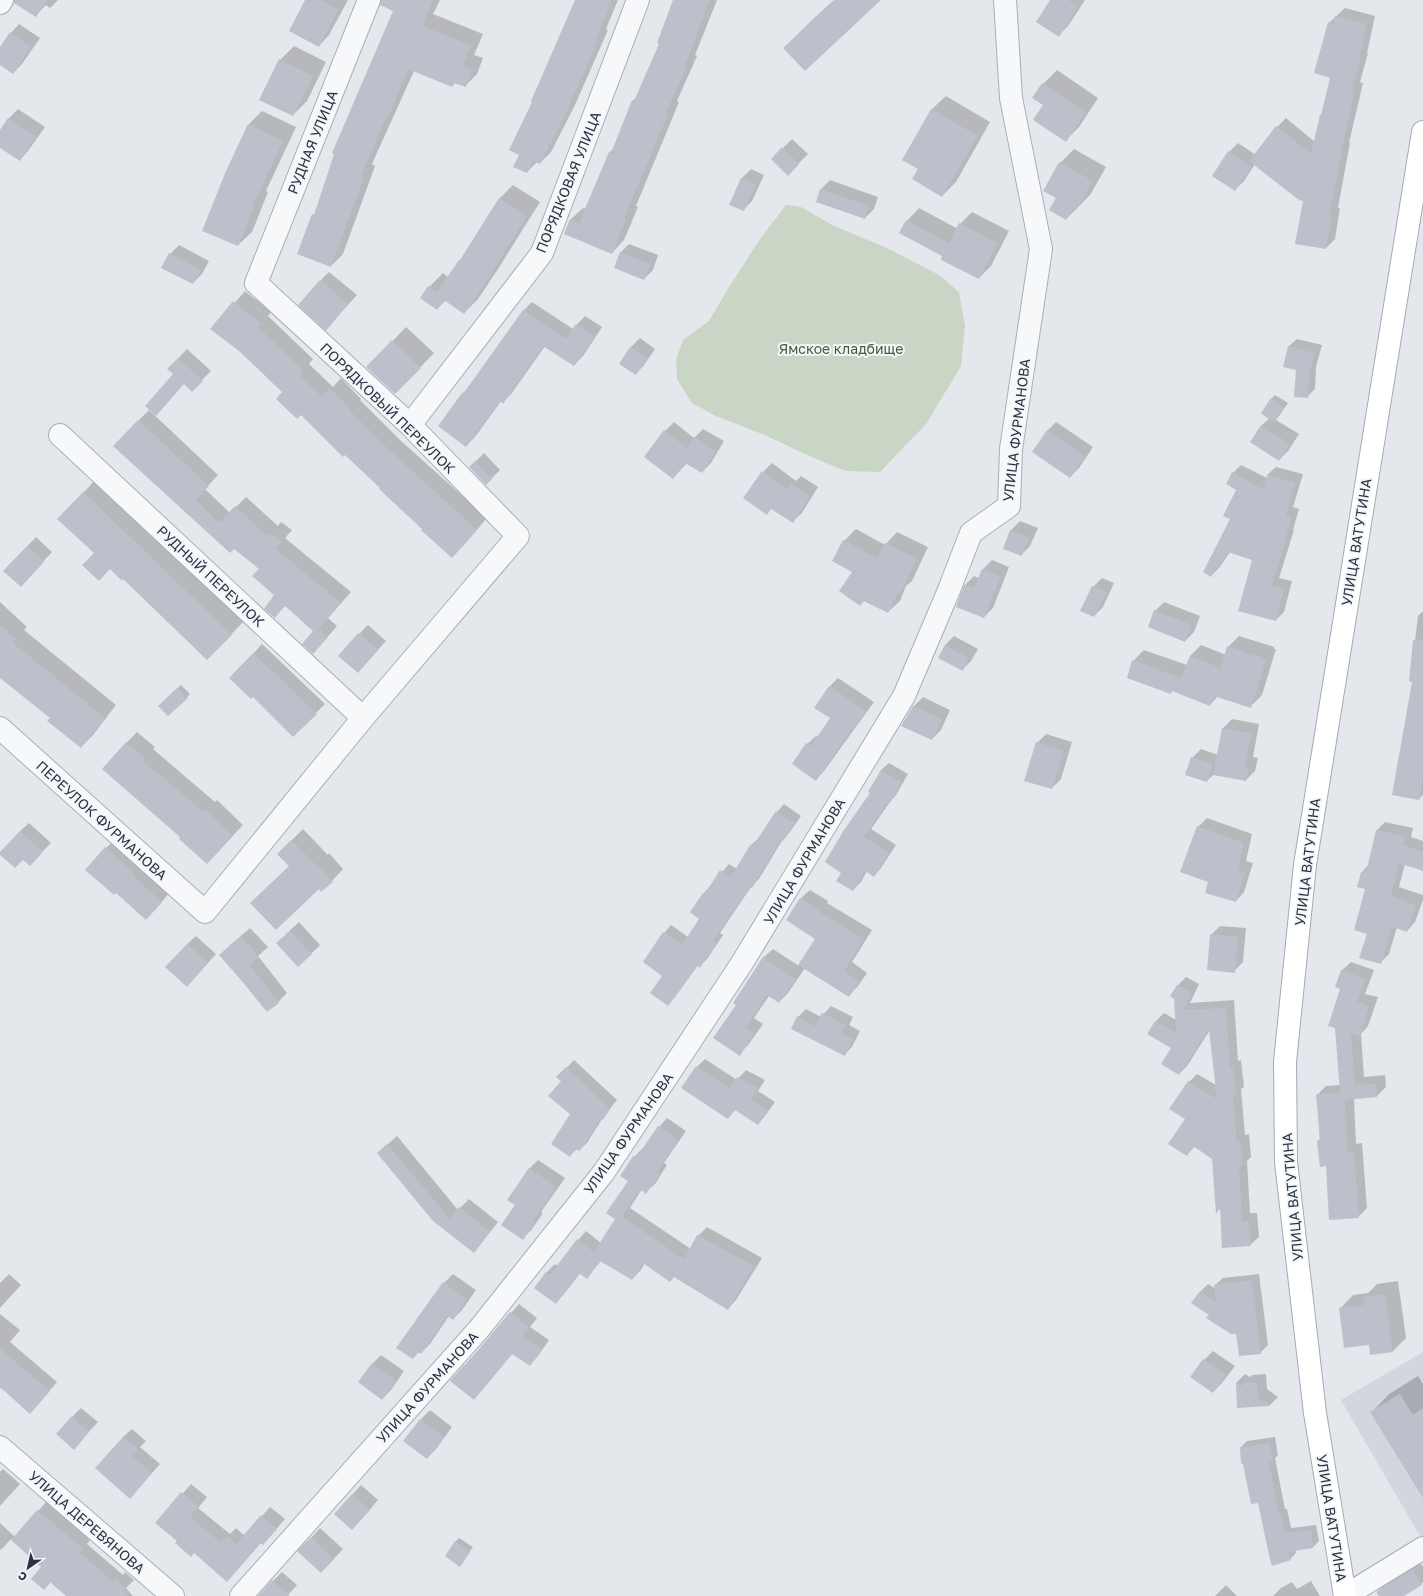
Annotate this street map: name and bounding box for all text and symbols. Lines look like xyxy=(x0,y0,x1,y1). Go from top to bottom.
street label: РУДНАЯ УЛИЦА xyxy=(283,87,341,196)
street label: ПОРЯДКОВАЯ УЛИЦА xyxy=(532,108,604,255)
street label: ПОРЯДКОВЫЙ ПЕРЕУЛОК xyxy=(317,339,459,477)
park label: Ямское кладбище xyxy=(779,340,903,357)
street label: УЛИЦА ФУРМАНОВА xyxy=(999,357,1033,503)
street label: УЛИЦА ВАТУТИНА xyxy=(1338,476,1375,607)
street label: РУДНЫЙ ПЕРЕУЛОК xyxy=(154,522,268,630)
street label: ПЕРЕУЛОК ФУРМАНОВА xyxy=(33,757,171,884)
street label: УЛИЦА ФУРМАНОВА xyxy=(760,794,849,927)
street label: УЛИЦА ВАТУТИНА xyxy=(1291,796,1323,927)
street label: УЛИЦА ФУРМАНОВА xyxy=(580,1069,677,1197)
street label: УЛИЦА ВАТУТИНА xyxy=(1278,1131,1306,1262)
street label: УЛИЦА ФУРМАНОВА xyxy=(372,1327,482,1446)
street label: УЛИЦА ВАТУТИНА xyxy=(1314,1453,1351,1584)
street label: УЛИЦА ДЕРЕВЯНОВА xyxy=(26,1467,149,1577)
north arrow xyxy=(8,1548,48,1588)
text: С xyxy=(15,1569,29,1584)

